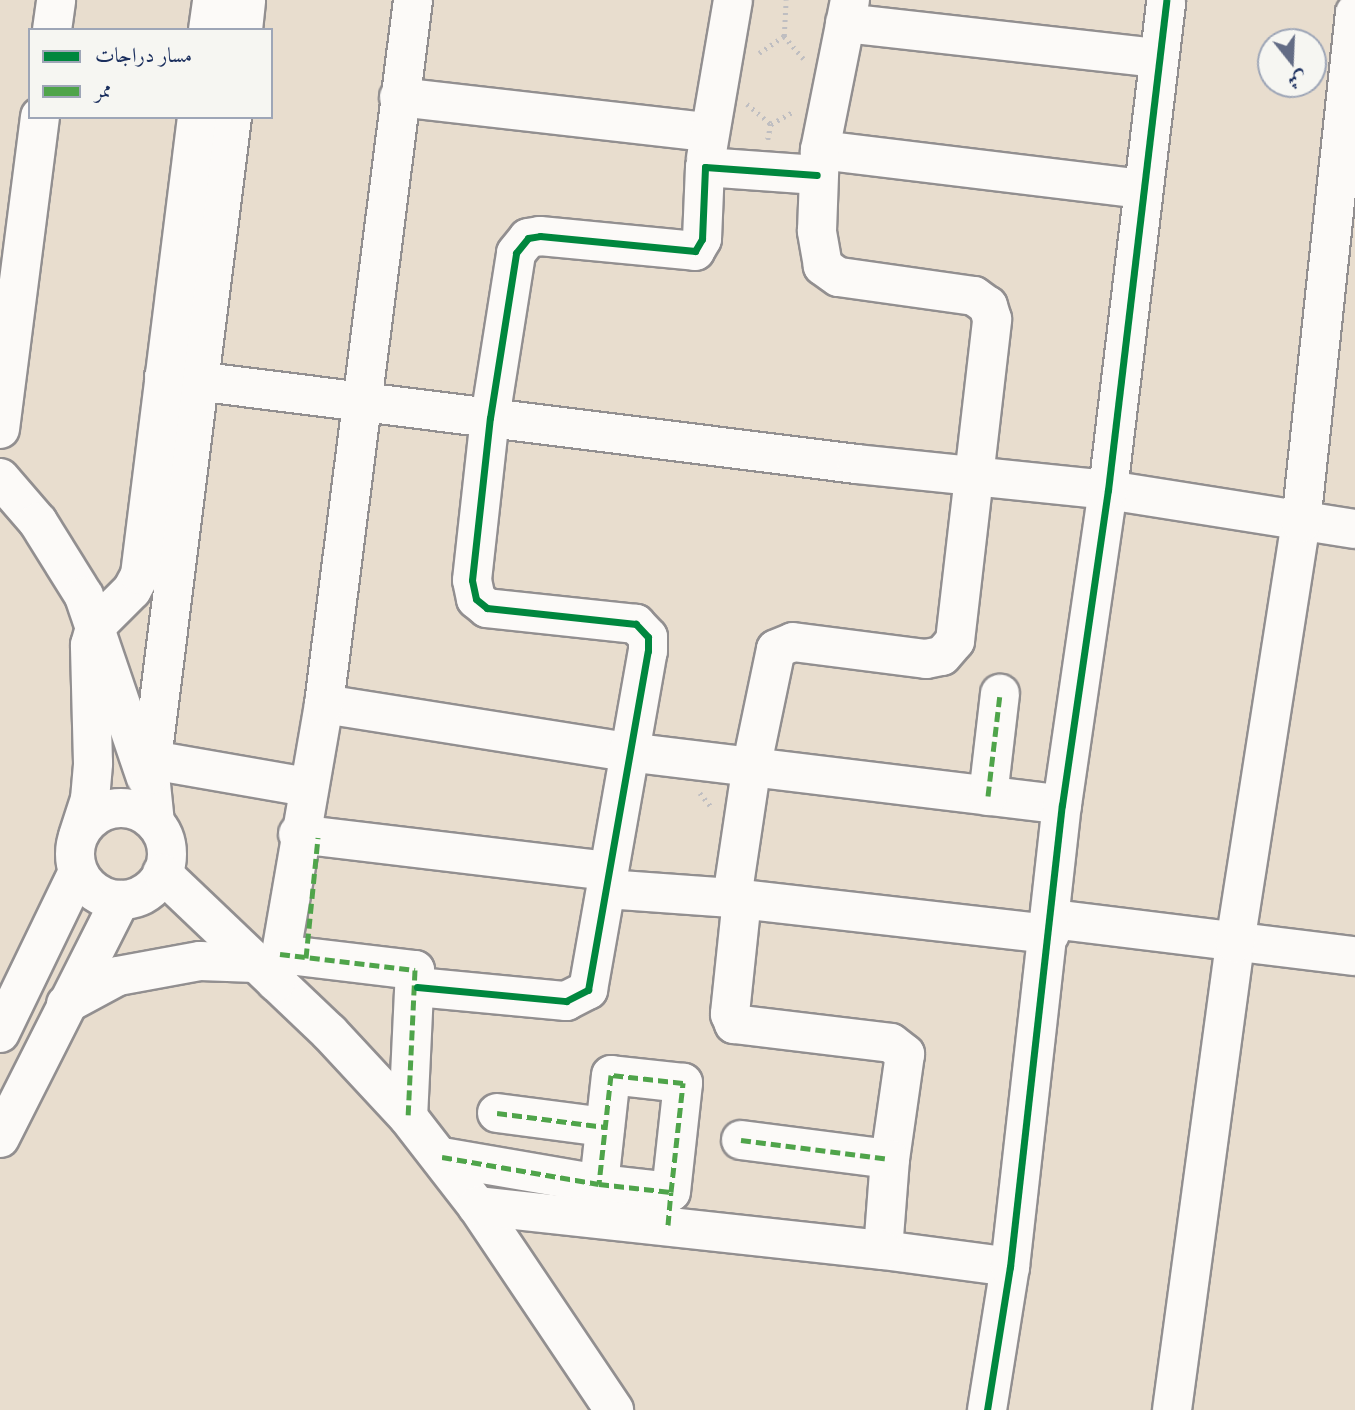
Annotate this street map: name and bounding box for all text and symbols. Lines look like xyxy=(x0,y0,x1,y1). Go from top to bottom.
legend xyxy=(28,28,273,119)
north arrow xyxy=(1257,28,1327,98)
text: مسار دراجات xyxy=(95,39,192,70)
text: ش xyxy=(1285,65,1311,97)
text: ممر xyxy=(95,74,112,105)

